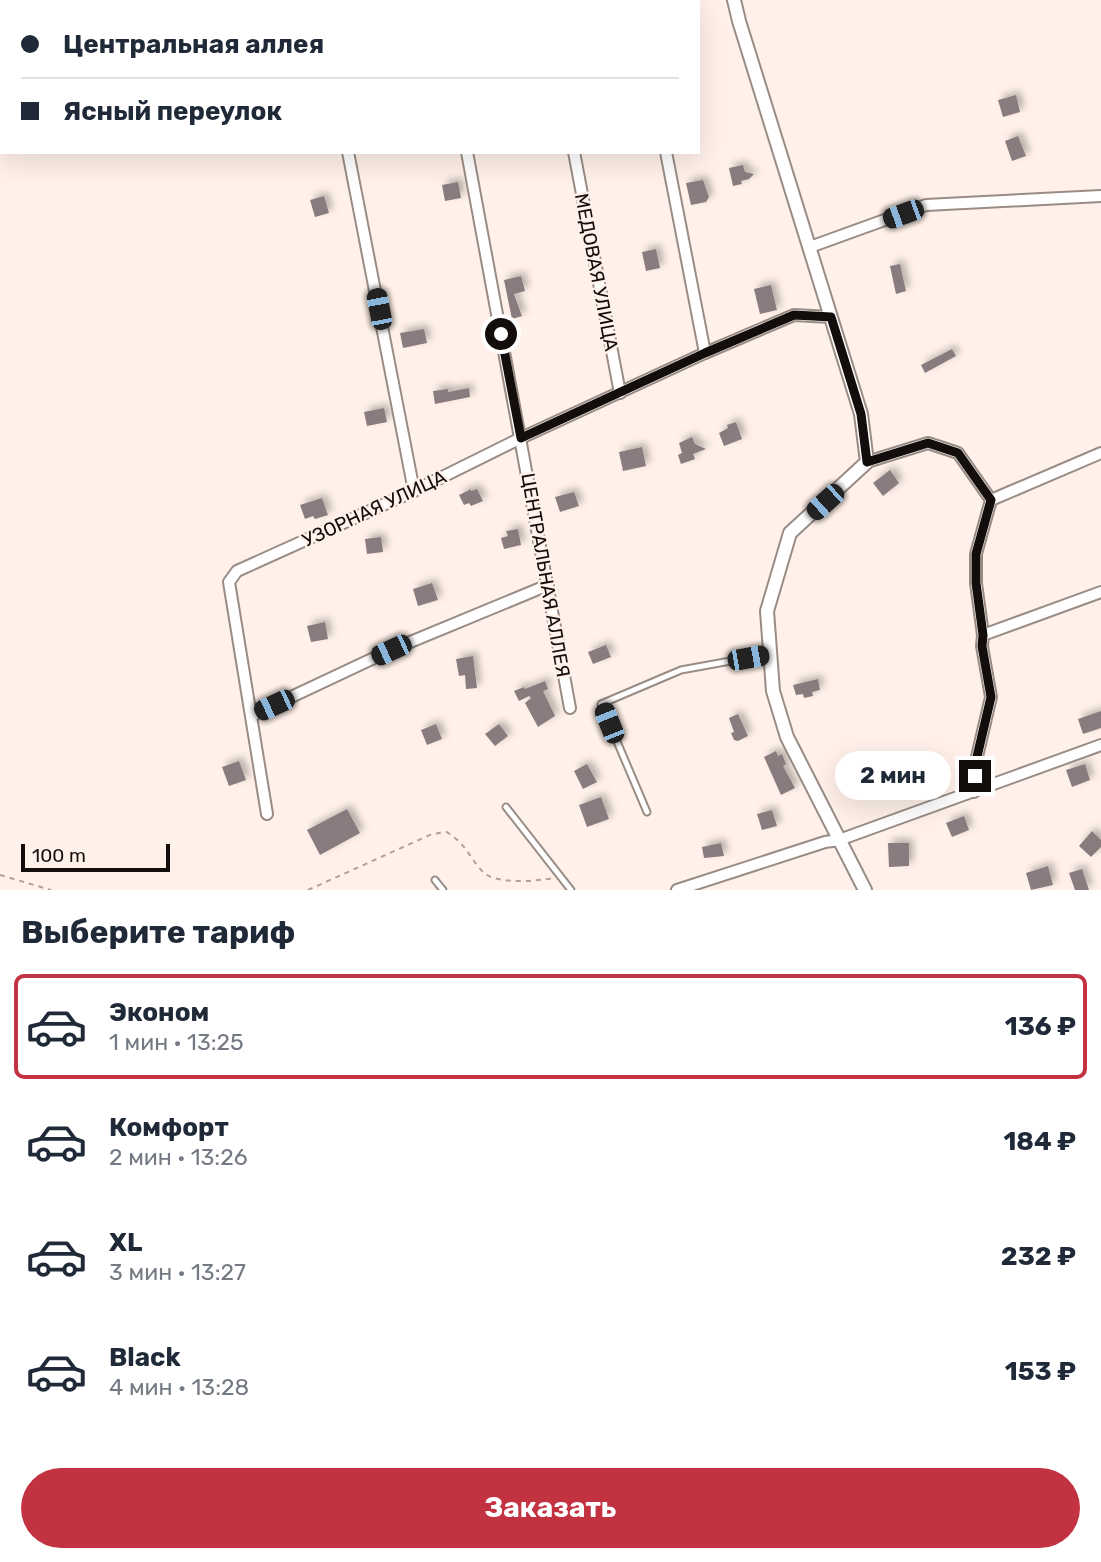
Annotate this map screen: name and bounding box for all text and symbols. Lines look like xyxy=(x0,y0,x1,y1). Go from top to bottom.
text: Центральная аллея xyxy=(63,29,324,60)
text: Ясный переулок xyxy=(63,96,282,127)
street label: МЕДОВАЯ УЛИЦА xyxy=(570,191,623,353)
car xyxy=(880,197,927,231)
car xyxy=(365,286,394,332)
route start xyxy=(485,318,517,350)
street label: УЗОРНАЯ УЛИЦА xyxy=(299,465,450,552)
street label: ЦЕНТРАЛЬНАЯ АЛЛЕЯ xyxy=(516,471,575,679)
car xyxy=(803,480,848,524)
car xyxy=(368,632,415,668)
car xyxy=(726,644,771,672)
car xyxy=(251,687,298,723)
car xyxy=(592,700,627,746)
callout: 2 мин xyxy=(835,752,950,800)
route end xyxy=(959,760,991,792)
text: 2 мин xyxy=(860,761,926,789)
scale bar xyxy=(21,841,170,873)
text: 100 m xyxy=(32,844,86,867)
text: Выберите тариф xyxy=(21,913,295,951)
icon: car xyxy=(25,995,88,1058)
text: Эконом xyxy=(109,997,209,1028)
text: 136 ₽ xyxy=(1005,1011,1076,1042)
text: 1 мин · 13:25 xyxy=(109,1028,244,1056)
icon: car xyxy=(25,1110,88,1173)
text: Комфорт xyxy=(109,1112,229,1143)
text: 184 ₽ xyxy=(1003,1126,1076,1157)
text: 2 мин · 13:26 xyxy=(109,1143,248,1171)
icon: car xyxy=(25,1225,88,1288)
text: XL xyxy=(109,1227,142,1258)
text: 232 ₽ xyxy=(1001,1241,1076,1272)
text: 3 мин · 13:27 xyxy=(109,1258,246,1286)
icon: car xyxy=(25,1340,88,1403)
text: Black xyxy=(109,1342,181,1373)
text: 153 ₽ xyxy=(1005,1356,1076,1387)
text: 4 мин · 13:28 xyxy=(109,1373,249,1401)
button: Заказать xyxy=(21,1468,1080,1548)

